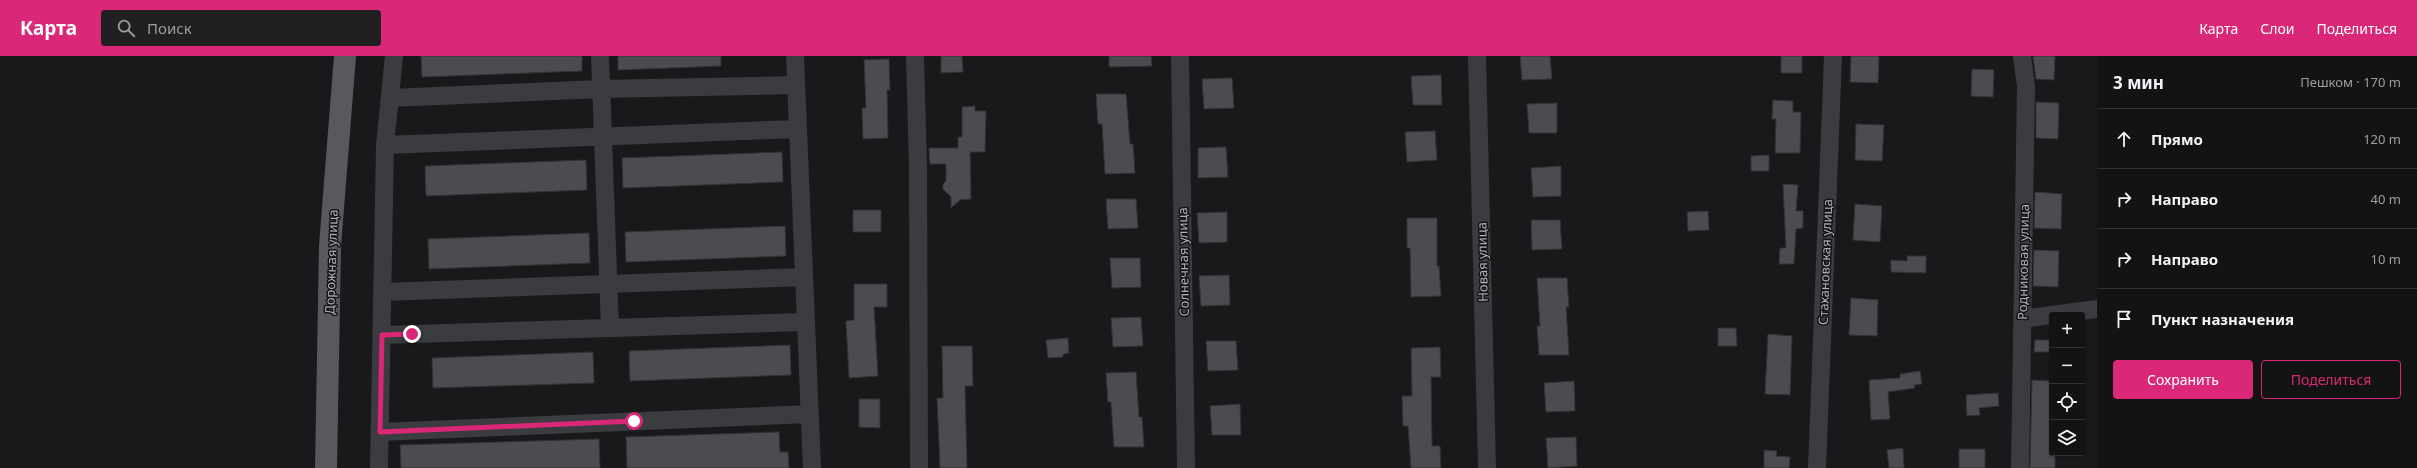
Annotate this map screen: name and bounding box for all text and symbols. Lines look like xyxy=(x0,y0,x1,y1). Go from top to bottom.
search box xyxy=(101,10,381,46)
text: Карта xyxy=(20,15,77,41)
icon: search xyxy=(115,17,137,39)
text: Поиск xyxy=(147,18,192,38)
text: Карта xyxy=(2199,19,2238,38)
text: Слои xyxy=(2260,19,2294,38)
text: Поделиться xyxy=(2316,19,2397,38)
text: 3 мин xyxy=(2113,71,2164,94)
text: Пешком · 170 m xyxy=(2300,73,2401,91)
icon: ahead xyxy=(2113,128,2135,150)
text: Прямо xyxy=(2151,129,2203,149)
text: 120 m xyxy=(2363,130,2401,148)
icon: right xyxy=(2113,188,2135,210)
text: Направо xyxy=(2151,189,2218,209)
text: 40 m xyxy=(2371,190,2401,208)
street label: Стахановская улица xyxy=(1814,199,1836,325)
street label: Родниковая улица xyxy=(2013,204,2033,320)
street label: Солнечная улица xyxy=(1173,207,1193,317)
street label: Дорожная улица xyxy=(320,209,342,315)
street label: Новая улица xyxy=(1472,222,1492,302)
icon: right xyxy=(2113,248,2135,270)
text: Направо xyxy=(2151,249,2218,269)
text: 10 m xyxy=(2371,250,2401,268)
icon: arrive xyxy=(2113,308,2135,330)
text: Пункт назначения xyxy=(2151,309,2294,329)
map controls xyxy=(2049,312,2085,456)
button: + xyxy=(2049,312,2085,348)
route end xyxy=(403,325,421,343)
button: − xyxy=(2049,348,2085,384)
button: Сохранить xyxy=(2113,360,2253,399)
button: Поделиться xyxy=(2261,360,2401,399)
button: locate xyxy=(2049,384,2085,420)
route start xyxy=(625,412,643,430)
button: layers xyxy=(2049,420,2085,456)

